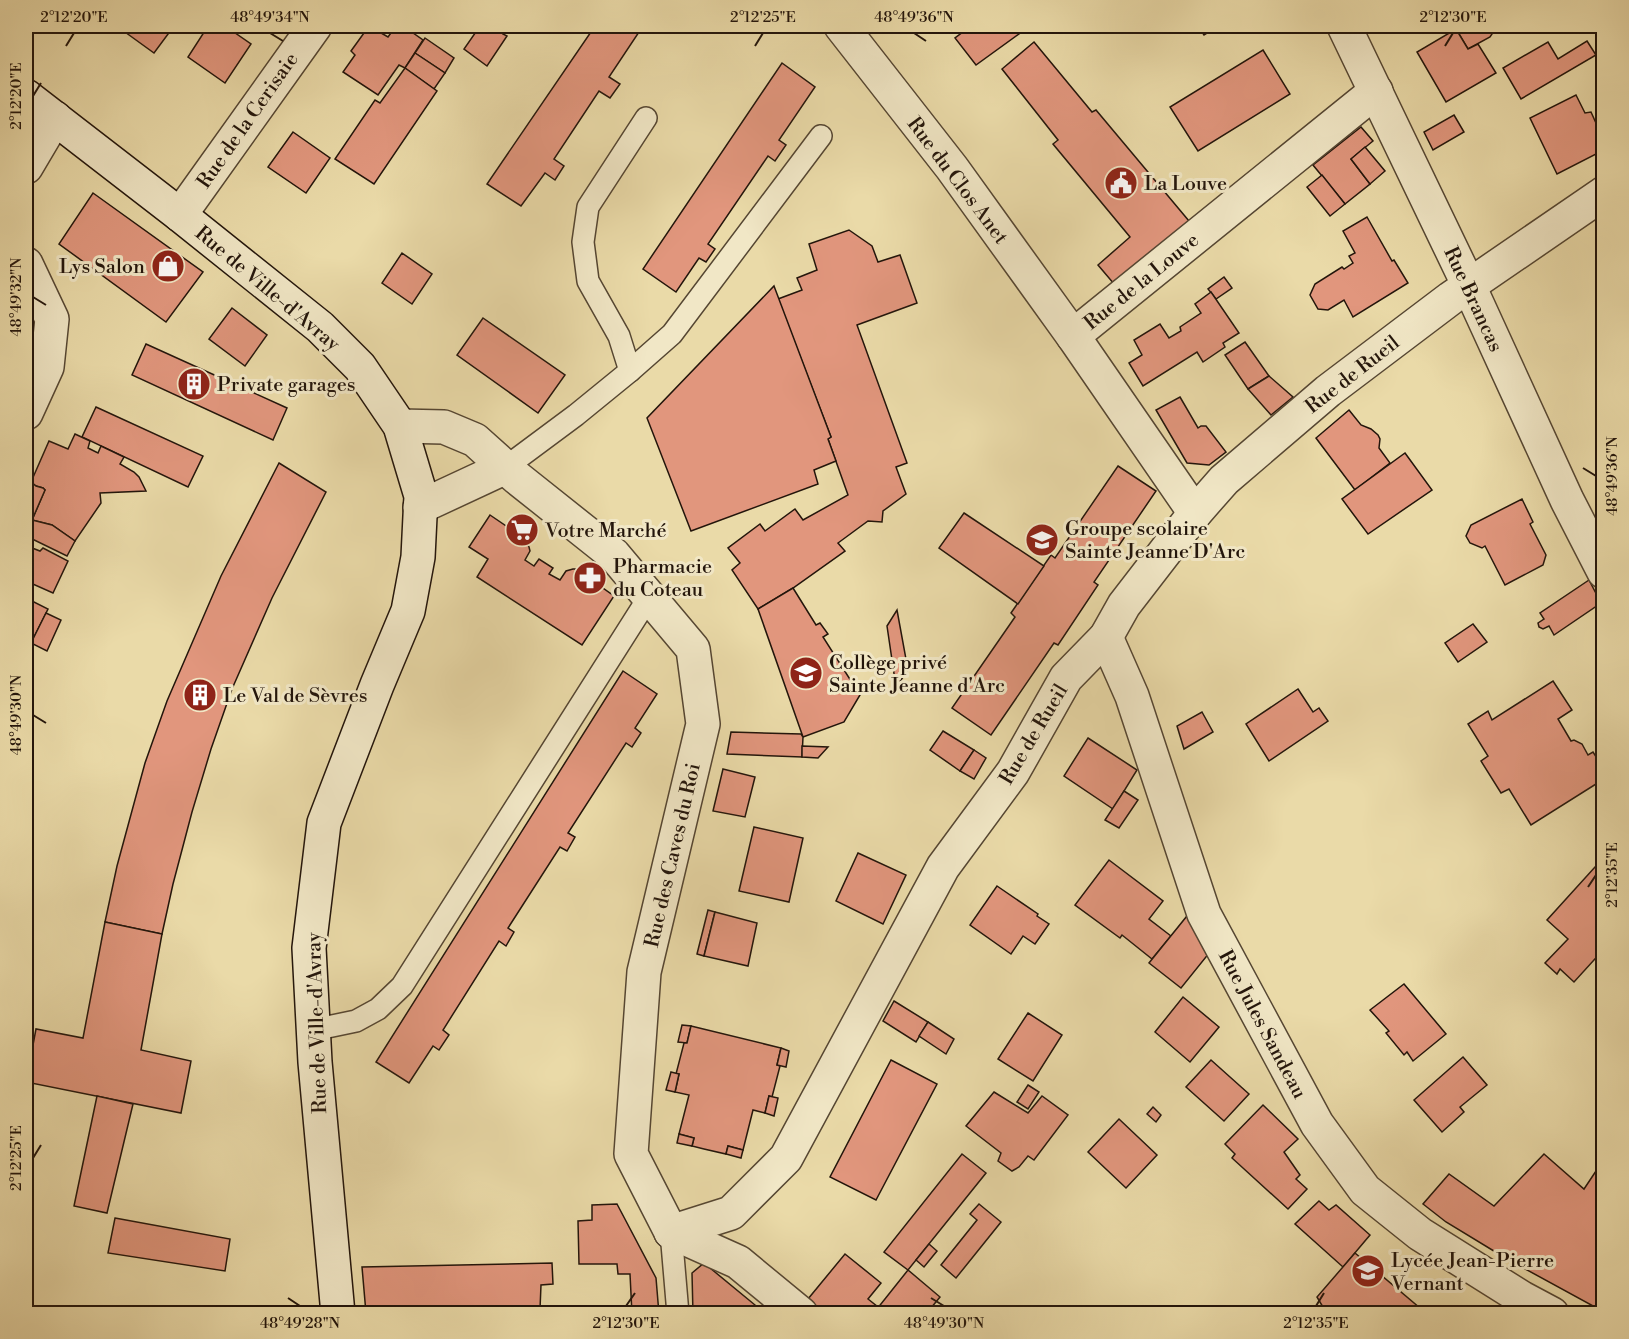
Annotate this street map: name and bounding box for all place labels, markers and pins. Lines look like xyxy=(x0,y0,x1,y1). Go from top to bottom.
public building icon: La Louve xyxy=(1103,165,1139,201)
place label: La Louve xyxy=(1144,172,1227,197)
shop icon: Lys Salon xyxy=(150,248,186,284)
place label: Lys Salon xyxy=(59,255,145,280)
building icon: Private garages xyxy=(176,366,212,402)
place label: Private garages xyxy=(217,373,356,398)
supermarket icon: Votre Marché xyxy=(504,512,540,548)
place label: Groupe scolaire Sainte Jeanne D'Arc xyxy=(1065,517,1245,565)
place label: Votre Marché xyxy=(544,519,667,544)
school or university icon: Groupe scolaire Sainte Jeanne D'Arc xyxy=(1024,522,1060,558)
place label: Pharmacie du Coteau xyxy=(613,555,712,603)
pharmacy icon: Pharmacie du Coteau xyxy=(572,560,608,596)
place label: Collège privé Sainte Jeanne d'Arc xyxy=(829,651,1005,699)
school or university icon: Collège privé Sainte Jeanne d'Arc xyxy=(788,655,824,691)
building icon: Le Val de Sèvres xyxy=(182,677,218,713)
place label: Le Val de Sèvres xyxy=(223,684,368,709)
place label: Lycée Jean-Pierre Vernant xyxy=(1390,1249,1554,1297)
school or university icon: Lycée Jean-Pierre Vernant xyxy=(1350,1253,1386,1289)

